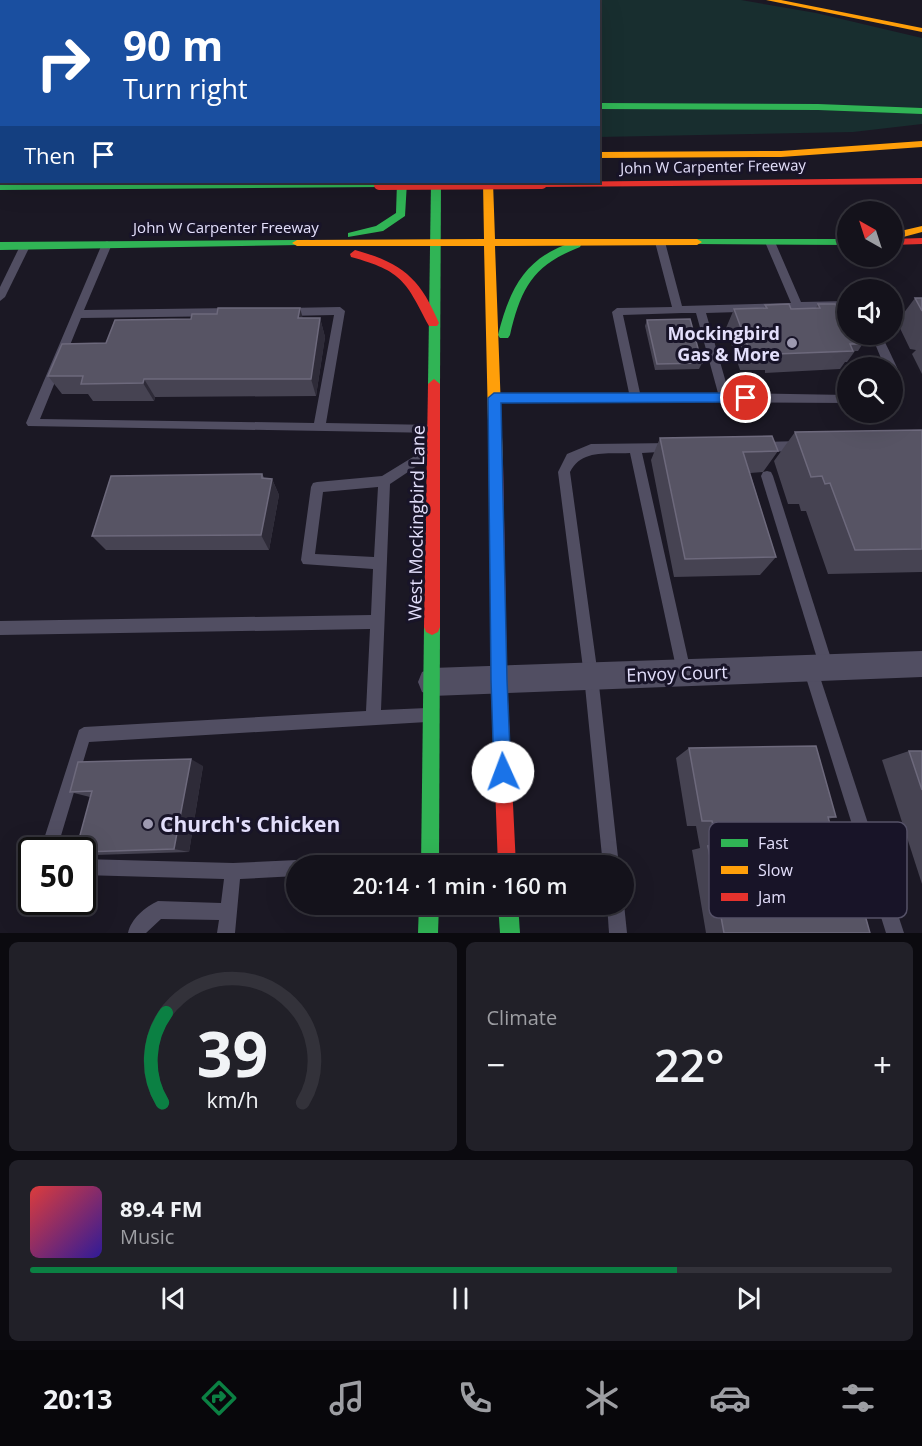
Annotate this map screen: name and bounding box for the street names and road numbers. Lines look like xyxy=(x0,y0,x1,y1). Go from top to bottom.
street label: John W Carpenter Freeway xyxy=(618,154,807,178)
street label: John W Carpenter Freeway xyxy=(131,217,319,237)
street label: West Mockingbird Lane xyxy=(402,425,430,621)
street label: Envoy Court xyxy=(626,659,728,687)

